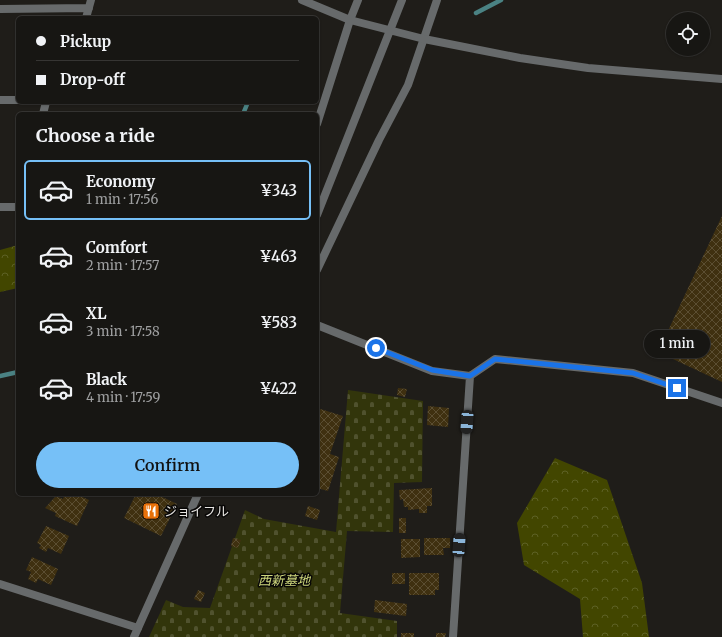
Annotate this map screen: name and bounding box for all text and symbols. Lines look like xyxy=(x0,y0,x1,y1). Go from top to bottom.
map controls xyxy=(666,12,710,56)
button: locate xyxy=(666,12,710,56)
text: Pickup xyxy=(60,32,111,51)
text: Drop-off xyxy=(60,70,125,89)
text: Choose a ride xyxy=(36,124,155,147)
icon: car xyxy=(38,172,74,208)
text: Economy xyxy=(86,172,155,191)
text: ¥343 xyxy=(261,181,297,200)
text: 1 min · 17:56 xyxy=(86,191,158,208)
icon: car xyxy=(38,238,74,274)
text: Comfort xyxy=(86,238,147,257)
text: ¥463 xyxy=(260,247,297,266)
text: 2 min · 17:57 xyxy=(86,257,159,274)
icon: car xyxy=(38,304,74,340)
text: XL xyxy=(86,304,107,323)
text: ¥583 xyxy=(260,313,297,332)
text: 3 min · 17:58 xyxy=(86,323,160,340)
callout: 1 min xyxy=(644,330,710,358)
text: 1 min xyxy=(660,335,694,352)
route start xyxy=(367,339,385,357)
icon: car xyxy=(38,370,74,406)
text: Black xyxy=(86,370,127,389)
text: ¥422 xyxy=(260,379,297,398)
route end xyxy=(668,379,686,397)
text: 4 min · 17:59 xyxy=(86,389,160,406)
car xyxy=(460,410,474,434)
button: Confirm xyxy=(36,442,299,488)
restaurant icon: ジョイフル xyxy=(141,501,161,521)
place label: ジョイフル xyxy=(164,503,229,520)
car xyxy=(452,533,466,557)
park label: 西新墓地 xyxy=(258,572,312,589)

